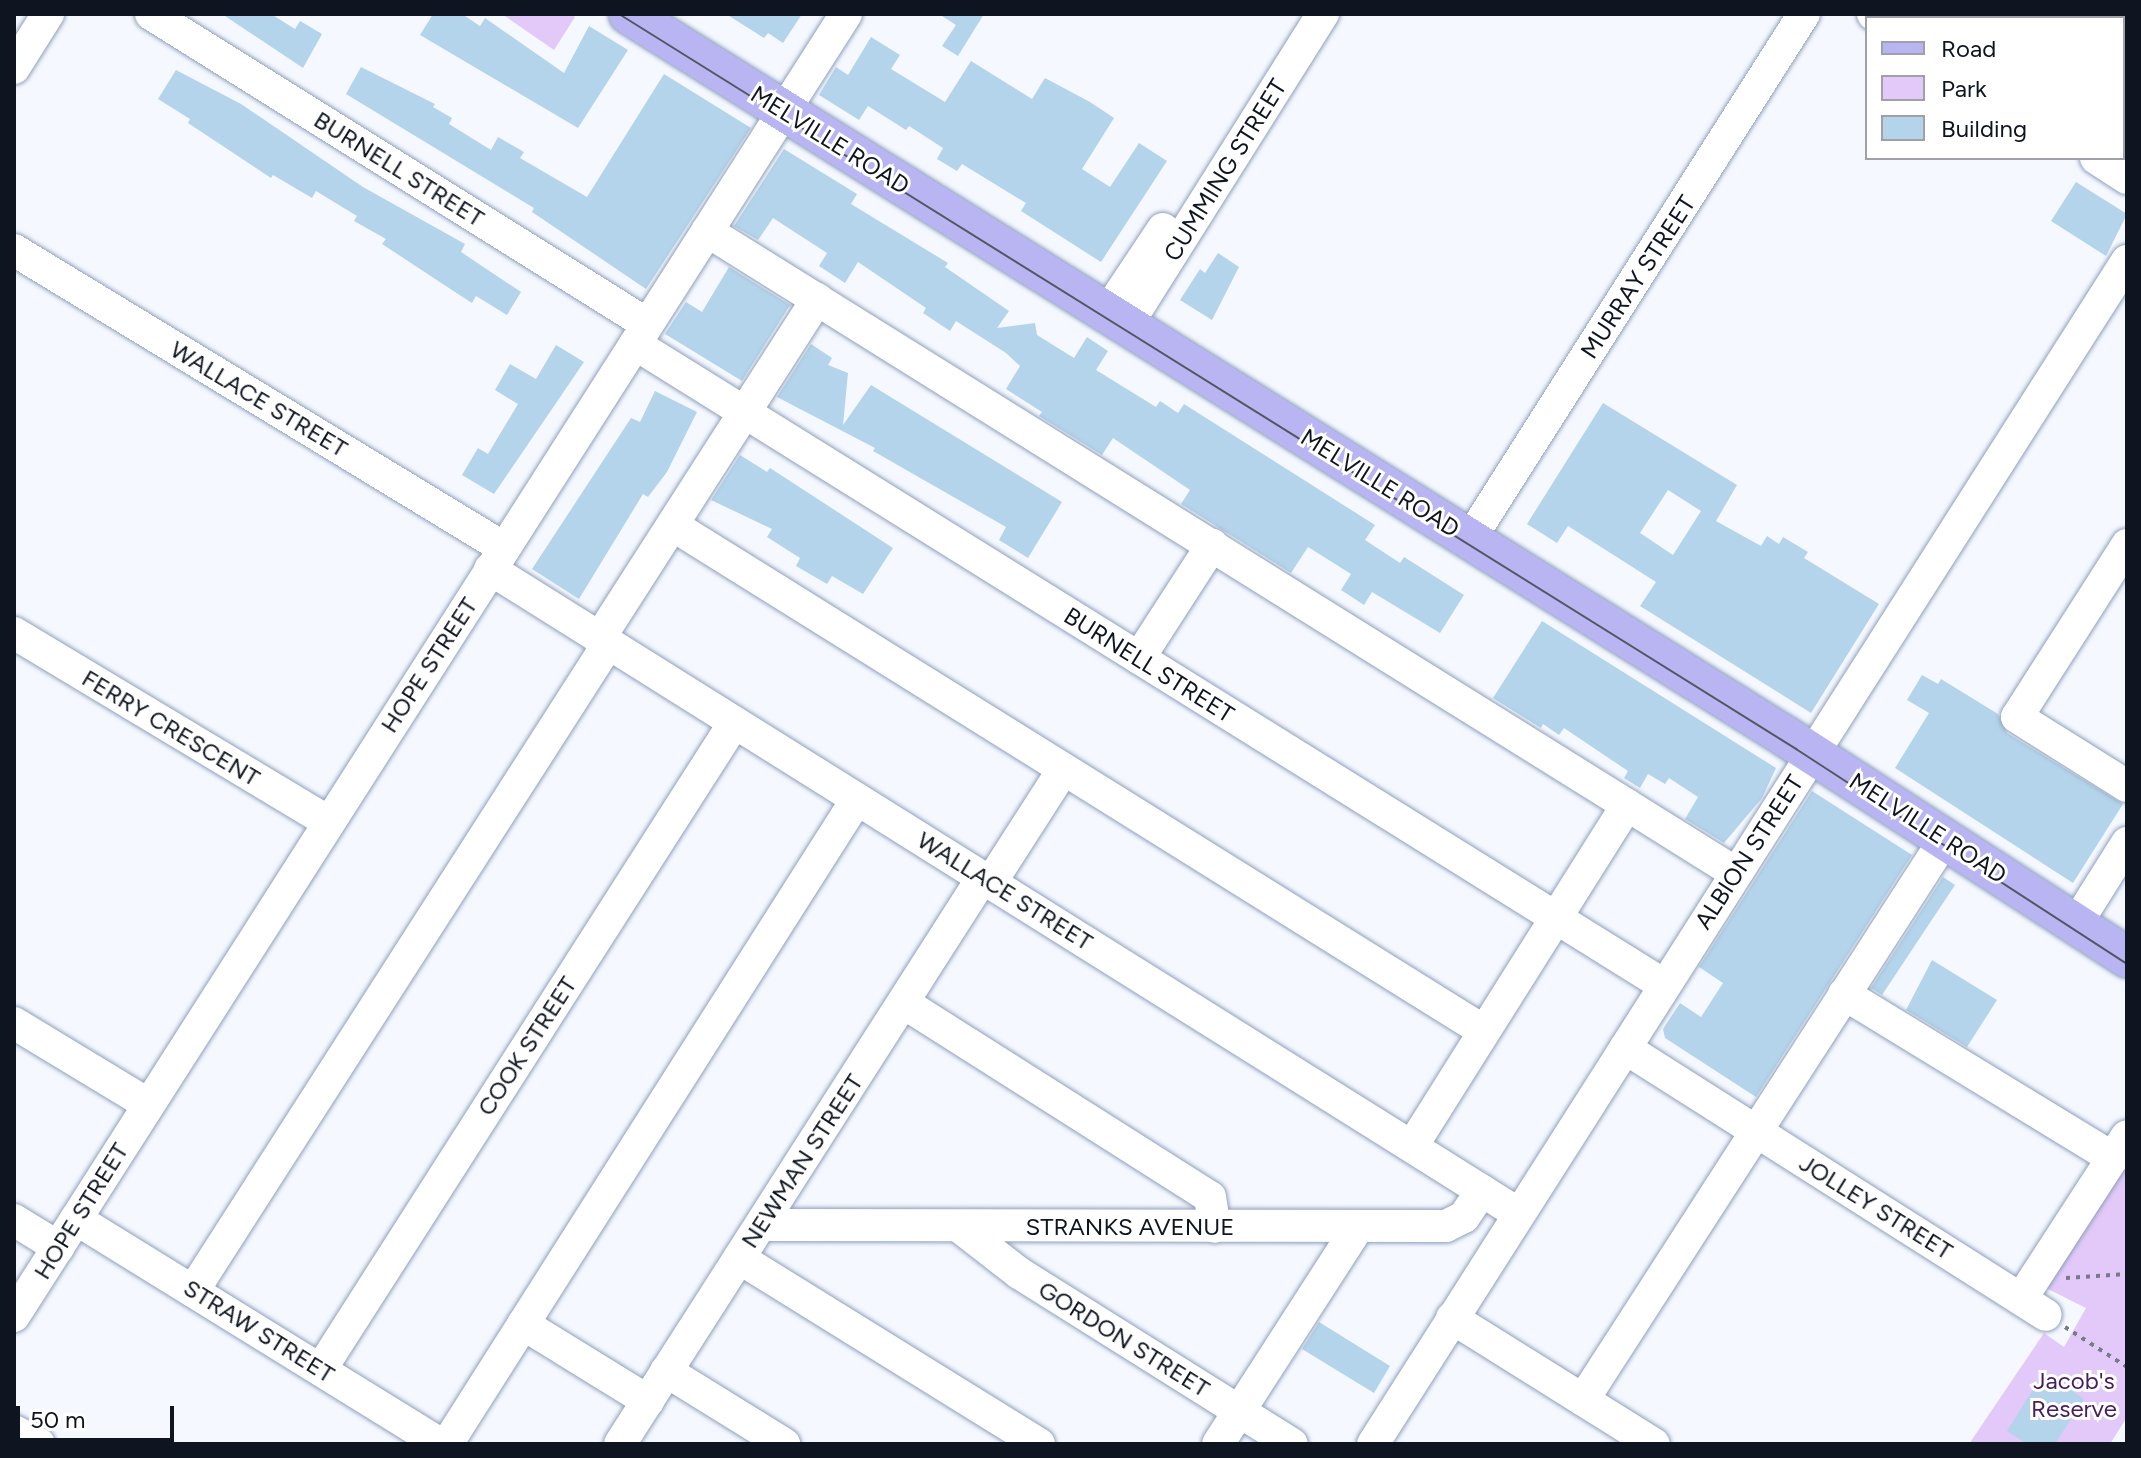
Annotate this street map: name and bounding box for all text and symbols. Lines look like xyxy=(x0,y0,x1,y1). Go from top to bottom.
legend xyxy=(1865,16,2125,160)
text: Road xyxy=(1941,34,1996,63)
street label: CUMMING STREET xyxy=(1157,74,1293,266)
text: Park xyxy=(1941,74,1987,103)
street label: MELVILLE ROAD xyxy=(745,80,915,200)
street label: BURNELL STREET xyxy=(309,105,489,233)
text: Building xyxy=(1941,114,2027,143)
street label: MURRAY STREET xyxy=(1575,190,1701,364)
street label: WALLACE STREET xyxy=(165,335,353,463)
street label: MELVILLE ROAD xyxy=(1295,423,1465,543)
street label: HOPE STREET xyxy=(375,592,483,738)
street label: BURNELL STREET xyxy=(1059,601,1239,729)
street label: FERRY CRESCENT xyxy=(77,664,265,792)
street label: MELVILLE ROAD xyxy=(1844,766,2012,890)
street label: ALBION STREET xyxy=(1689,770,1809,934)
street label: WALLACE STREET xyxy=(912,825,1098,957)
street label: COOK STREET xyxy=(471,971,583,1121)
street label: NEWMAN STREET xyxy=(735,1069,869,1253)
street label: HOPE STREET xyxy=(28,1137,134,1285)
street label: JOLLEY STREET xyxy=(1794,1148,1958,1266)
street label: STRANKS AVENUE xyxy=(1026,1213,1234,1241)
street label: STRAW STREET xyxy=(178,1273,340,1389)
street label: GORDON STREET xyxy=(1033,1275,1215,1403)
park label: Jacob's Reserve xyxy=(2031,1367,2117,1423)
scale bar xyxy=(20,1390,178,1440)
text: 50 m xyxy=(30,1405,86,1434)

